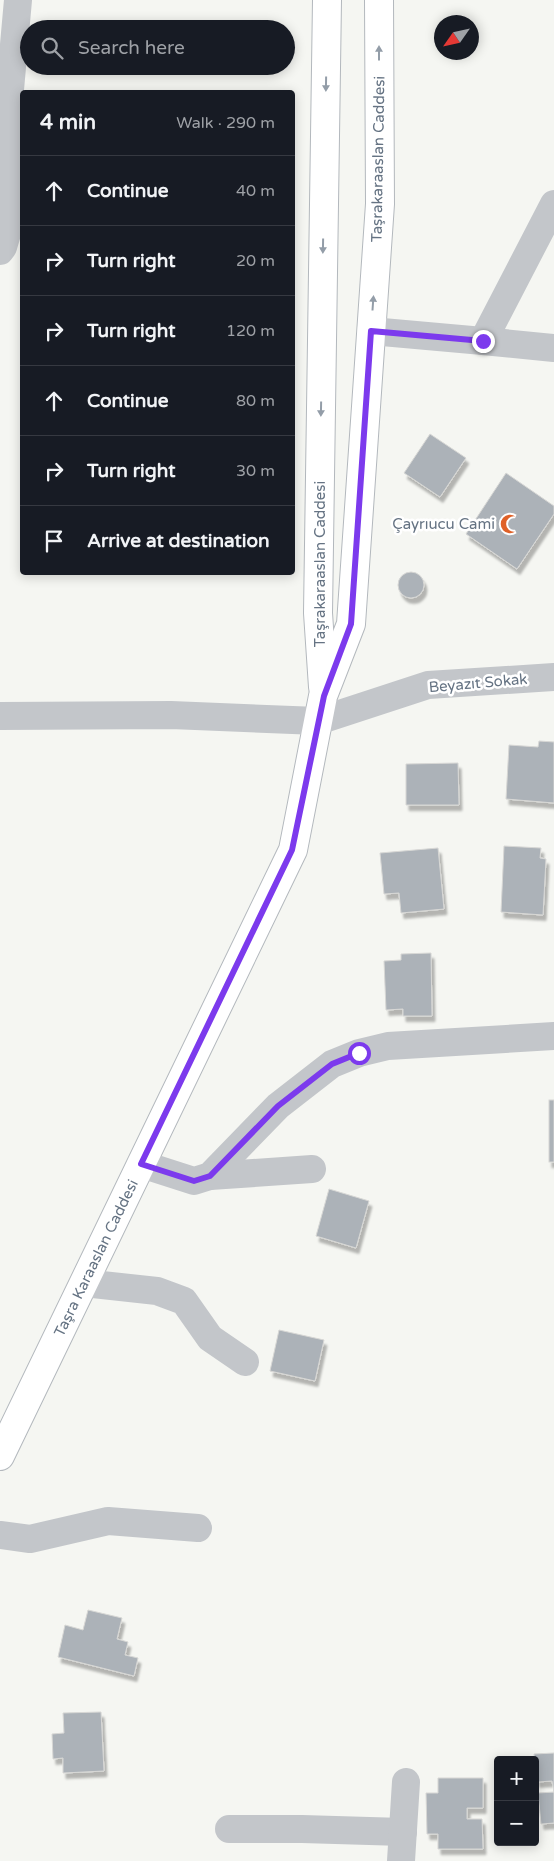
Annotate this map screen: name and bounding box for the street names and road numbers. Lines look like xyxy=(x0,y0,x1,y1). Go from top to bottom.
street label: Taşrakaraaslan Caddesi xyxy=(368,76,388,242)
street label: Taşrakaraaslan Caddesi xyxy=(311,481,329,647)
street label: Beyazıt Sokak xyxy=(428,670,528,696)
street label: Taşra Karaaslan Caddesi xyxy=(50,1177,142,1339)

